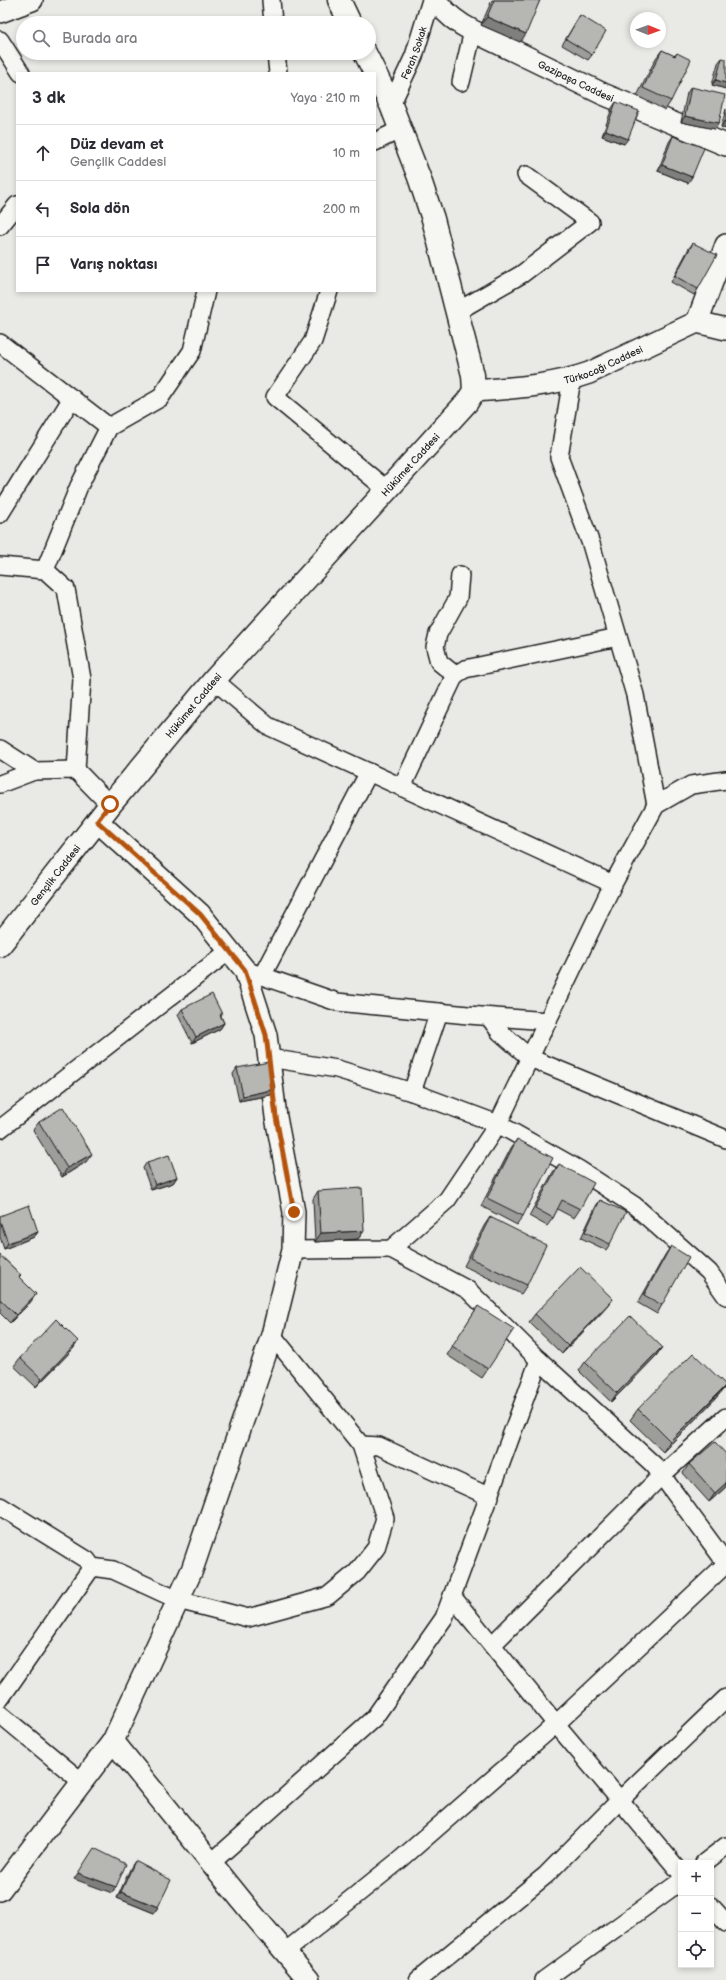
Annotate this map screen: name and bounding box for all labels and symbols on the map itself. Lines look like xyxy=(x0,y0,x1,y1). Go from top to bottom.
north arrow xyxy=(630,12,666,48)
street label: Ferah Sokak xyxy=(399,25,430,82)
street label: Gazipaşa Caddesi xyxy=(536,58,615,105)
street label: Türkocağı Caddesi xyxy=(563,344,645,387)
street label: Hükümet Caddesi xyxy=(379,431,443,499)
street label: Hükümet Caddesi xyxy=(163,671,224,741)
route start xyxy=(101,795,119,813)
street label: Gençlik Caddesi xyxy=(28,843,83,908)
route end xyxy=(285,1203,303,1221)

